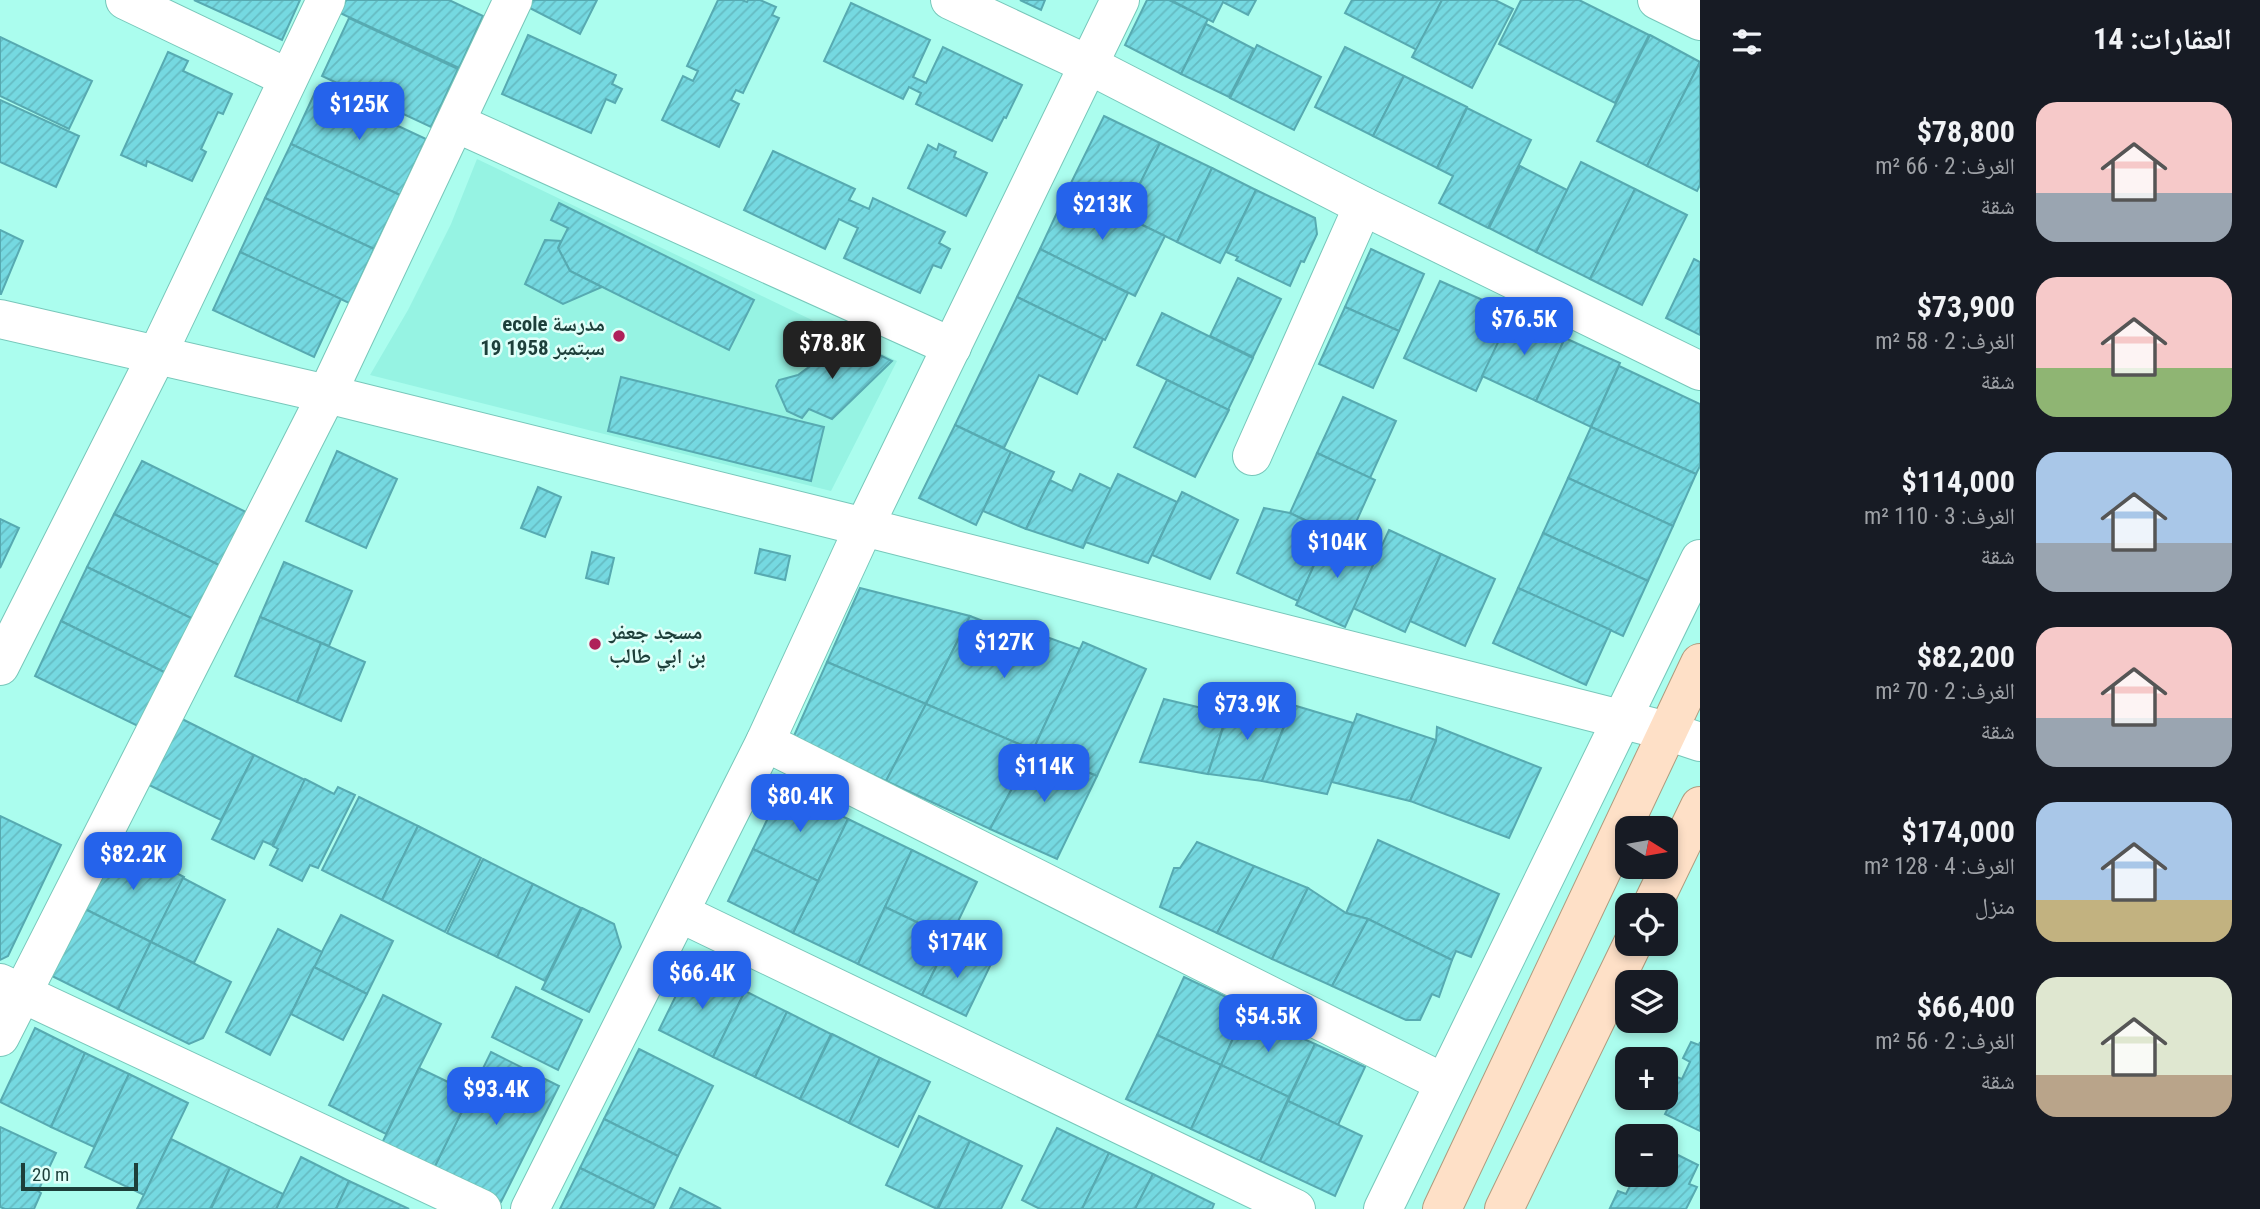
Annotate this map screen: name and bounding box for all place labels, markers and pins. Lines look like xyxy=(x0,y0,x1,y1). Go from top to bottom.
pin: $125K xyxy=(310,82,408,142)
pin: $213K xyxy=(1053,182,1151,242)
pin: $76.5K xyxy=(1467,298,1581,357)
place label: ecole مدرسة 19 سبتمبر 1958 xyxy=(480,312,605,360)
pin: $78.8K xyxy=(775,322,889,381)
marker: ecole مدرسة 19 سبتمبر 1958 xyxy=(611,328,627,344)
pin: $104K xyxy=(1288,520,1386,580)
place label: مسجد جعفر بن ابي طالب xyxy=(608,620,706,672)
pin: $127K xyxy=(955,620,1053,680)
marker: مسجد جعفر بن ابي طالب xyxy=(587,636,603,652)
pin: $73.9K xyxy=(1190,682,1304,742)
pin: $114K xyxy=(995,744,1093,804)
pin: $80.4K xyxy=(743,774,857,834)
pin: $82.2K xyxy=(76,832,190,892)
pin: $174K xyxy=(908,920,1006,980)
pin: $66.4K xyxy=(645,951,759,1011)
pin: $54.5K xyxy=(1211,995,1325,1054)
pin: $93.4K xyxy=(439,1068,553,1127)

